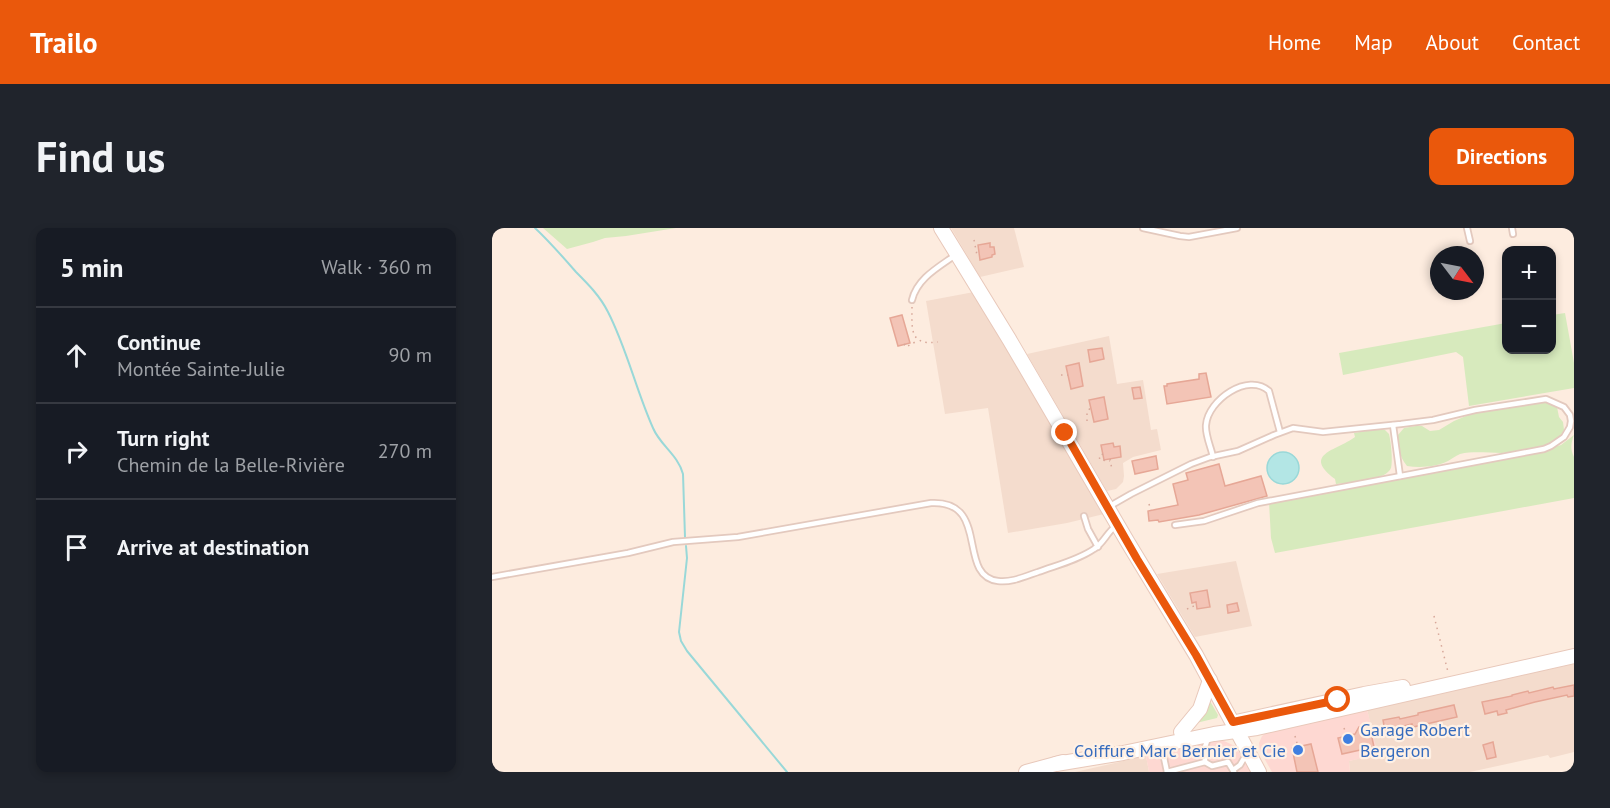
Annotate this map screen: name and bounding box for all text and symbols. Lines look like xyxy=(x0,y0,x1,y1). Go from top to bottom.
text: Trailo xyxy=(30,24,97,61)
text: Home xyxy=(1268,29,1321,56)
text: Map xyxy=(1354,29,1393,56)
text: About xyxy=(1426,29,1479,56)
text: Contact xyxy=(1512,29,1580,56)
button: Directions xyxy=(1429,128,1574,185)
text: Find us xyxy=(36,129,165,184)
north arrow xyxy=(1430,246,1484,300)
map controls xyxy=(1502,246,1556,354)
button: + xyxy=(1502,246,1556,300)
text: 5 min xyxy=(60,251,123,284)
text: Walk · 360 m xyxy=(321,254,432,280)
button: − xyxy=(1502,300,1556,354)
text: Continue xyxy=(117,328,201,356)
icon: ahead xyxy=(60,339,93,372)
text: 90 m xyxy=(389,342,432,368)
text: Montée Sainte-Julie xyxy=(117,356,285,382)
route end xyxy=(1051,419,1077,445)
text: Turn right xyxy=(117,424,209,452)
icon: right xyxy=(60,435,93,468)
text: 270 m xyxy=(378,438,432,464)
text: Chemin de la Belle-Rivière xyxy=(117,452,345,478)
icon: arrive xyxy=(60,531,93,564)
text: Arrive at destination xyxy=(117,533,309,561)
route start xyxy=(1324,686,1350,712)
place label: Garage Robert Bergeron xyxy=(1360,718,1470,762)
marker: Garage Robert Bergeron xyxy=(1341,732,1355,746)
place label: Coiffure Marc Bernier et Cie xyxy=(1074,739,1286,762)
marker: Coiffure Marc Bernier et Cie xyxy=(1291,743,1305,757)

